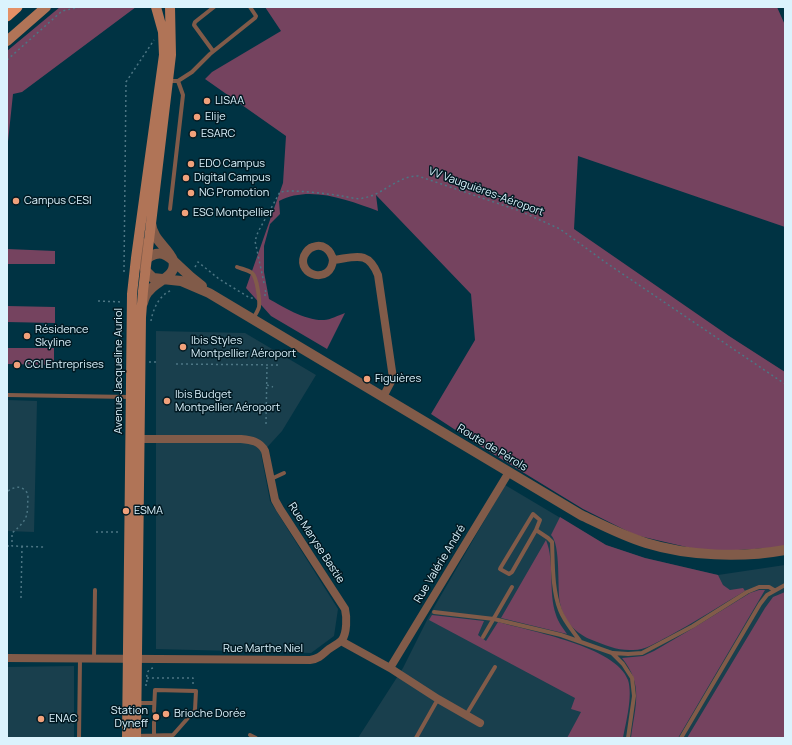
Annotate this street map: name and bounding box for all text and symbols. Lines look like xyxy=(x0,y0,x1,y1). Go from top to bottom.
place label: LISAA xyxy=(215,94,244,108)
marker: LISAA xyxy=(202,96,212,106)
place label: Elije xyxy=(205,110,226,124)
marker: Elije xyxy=(192,112,202,122)
place label: ESARC xyxy=(201,127,235,141)
marker: ESARC xyxy=(188,129,198,139)
place label: EDO Campus xyxy=(199,157,265,171)
marker: EDO Campus xyxy=(186,159,196,169)
street label: VV Vauguières-Aéroport xyxy=(426,165,546,219)
place label: Digital Campus xyxy=(194,171,270,185)
marker: Digital Campus xyxy=(181,173,191,183)
place label: NG Promotion xyxy=(199,186,269,200)
marker: NG Promotion xyxy=(186,188,196,198)
place label: Campus CESI xyxy=(24,194,92,208)
marker: Campus CESI xyxy=(11,196,21,206)
place label: ESG Montpellier xyxy=(193,206,273,220)
marker: ESG Montpellier xyxy=(180,208,190,218)
street label: Avenue Jacqueline Auriol xyxy=(112,308,126,434)
place label: Résidence Skyline xyxy=(35,323,88,349)
marker: Résidence Skyline xyxy=(22,331,32,341)
place label: Ibis Styles Montpellier Aéroport xyxy=(191,334,296,360)
marker: Ibis Styles Montpellier Aéroport xyxy=(178,342,188,352)
place label: CCI Entreprises xyxy=(25,358,104,372)
marker: CCI Entreprises xyxy=(12,360,22,370)
place label: Figuières xyxy=(375,372,421,386)
marker: Figuières xyxy=(362,374,372,384)
place label: Ibis Budget Montpellier Aéroport xyxy=(175,388,280,414)
marker: Ibis Budget Montpellier Aéroport xyxy=(162,396,172,406)
street label: Route de Pérols xyxy=(454,422,530,474)
street label: Rue Maryse Bastie xyxy=(285,500,347,586)
place label: ESMA xyxy=(134,504,163,518)
marker: ESMA xyxy=(121,506,131,516)
street label: Rue Valérie André xyxy=(411,523,469,605)
street label: Rue Marthe Niel xyxy=(223,642,303,656)
place label: Station Dyneff xyxy=(111,704,148,730)
place label: Brioche Dorée xyxy=(174,707,246,721)
marker: Brioche Dorée xyxy=(161,709,171,719)
place label: ENAC xyxy=(49,712,77,726)
marker: Station Dyneff xyxy=(151,712,161,722)
marker: ENAC xyxy=(36,714,46,724)

